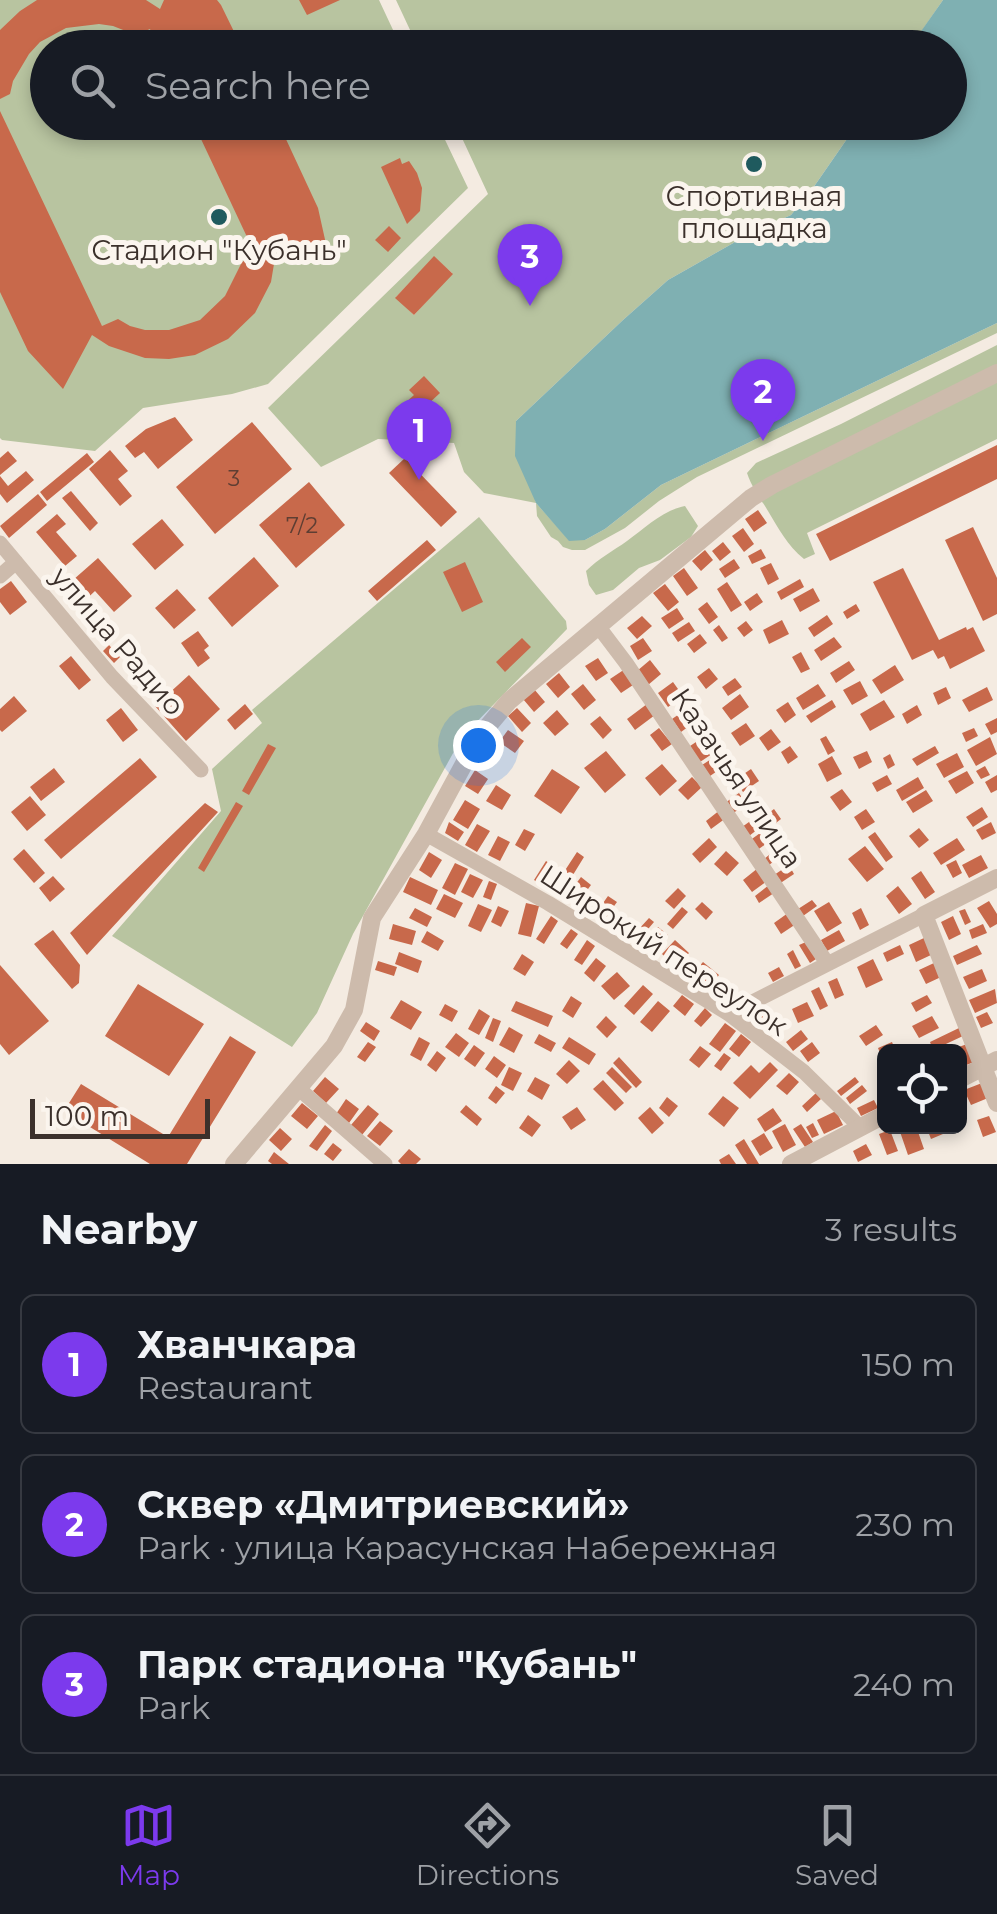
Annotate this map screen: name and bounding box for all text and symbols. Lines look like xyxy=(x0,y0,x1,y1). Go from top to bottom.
search box xyxy=(30,30,967,140)
icon: search xyxy=(65,58,120,113)
text: Search here xyxy=(145,62,371,109)
marker: Спортивная площадка xyxy=(743,153,765,175)
place label: Спортивная площадка xyxy=(665,179,843,245)
marker: Стадион "Кубань" xyxy=(208,206,230,228)
pin: 3 xyxy=(498,224,562,306)
place label: Стадион "Кубань" xyxy=(91,233,347,267)
pin: 2 xyxy=(730,358,796,441)
pin: 1 xyxy=(386,398,452,480)
house number: 3 xyxy=(228,465,240,492)
house number: 7/2 xyxy=(286,512,318,539)
street label: улица Радио xyxy=(44,559,192,722)
street label: Казачья улица xyxy=(664,681,810,875)
your location xyxy=(453,720,504,771)
street label: Широкий переулок xyxy=(534,857,794,1043)
map controls xyxy=(877,1044,967,1134)
button: locate xyxy=(877,1044,967,1134)
scale bar xyxy=(30,1094,210,1138)
text: 100 m xyxy=(45,1099,129,1133)
text: Nearby xyxy=(40,1203,197,1255)
text: 3 results xyxy=(825,1210,957,1249)
text: Хванчкара xyxy=(137,1321,357,1368)
text: 1 xyxy=(68,1345,81,1384)
text: 150 m xyxy=(862,1345,955,1384)
text: Restaurant xyxy=(137,1368,313,1407)
text: Сквер «Дмитриевский» xyxy=(137,1481,629,1528)
text: 2 xyxy=(65,1505,84,1544)
text: 230 m xyxy=(855,1505,955,1544)
text: Park · улица Карасунская Набережная xyxy=(137,1528,777,1567)
text: Парк стадиона "Кубань" xyxy=(137,1641,637,1688)
text: 3 xyxy=(65,1665,84,1704)
text: 240 m xyxy=(853,1665,955,1704)
text: Park xyxy=(137,1688,210,1727)
tab: Map xyxy=(118,1798,180,1892)
tab: Directions xyxy=(416,1798,559,1892)
tab: Saved xyxy=(795,1798,879,1892)

